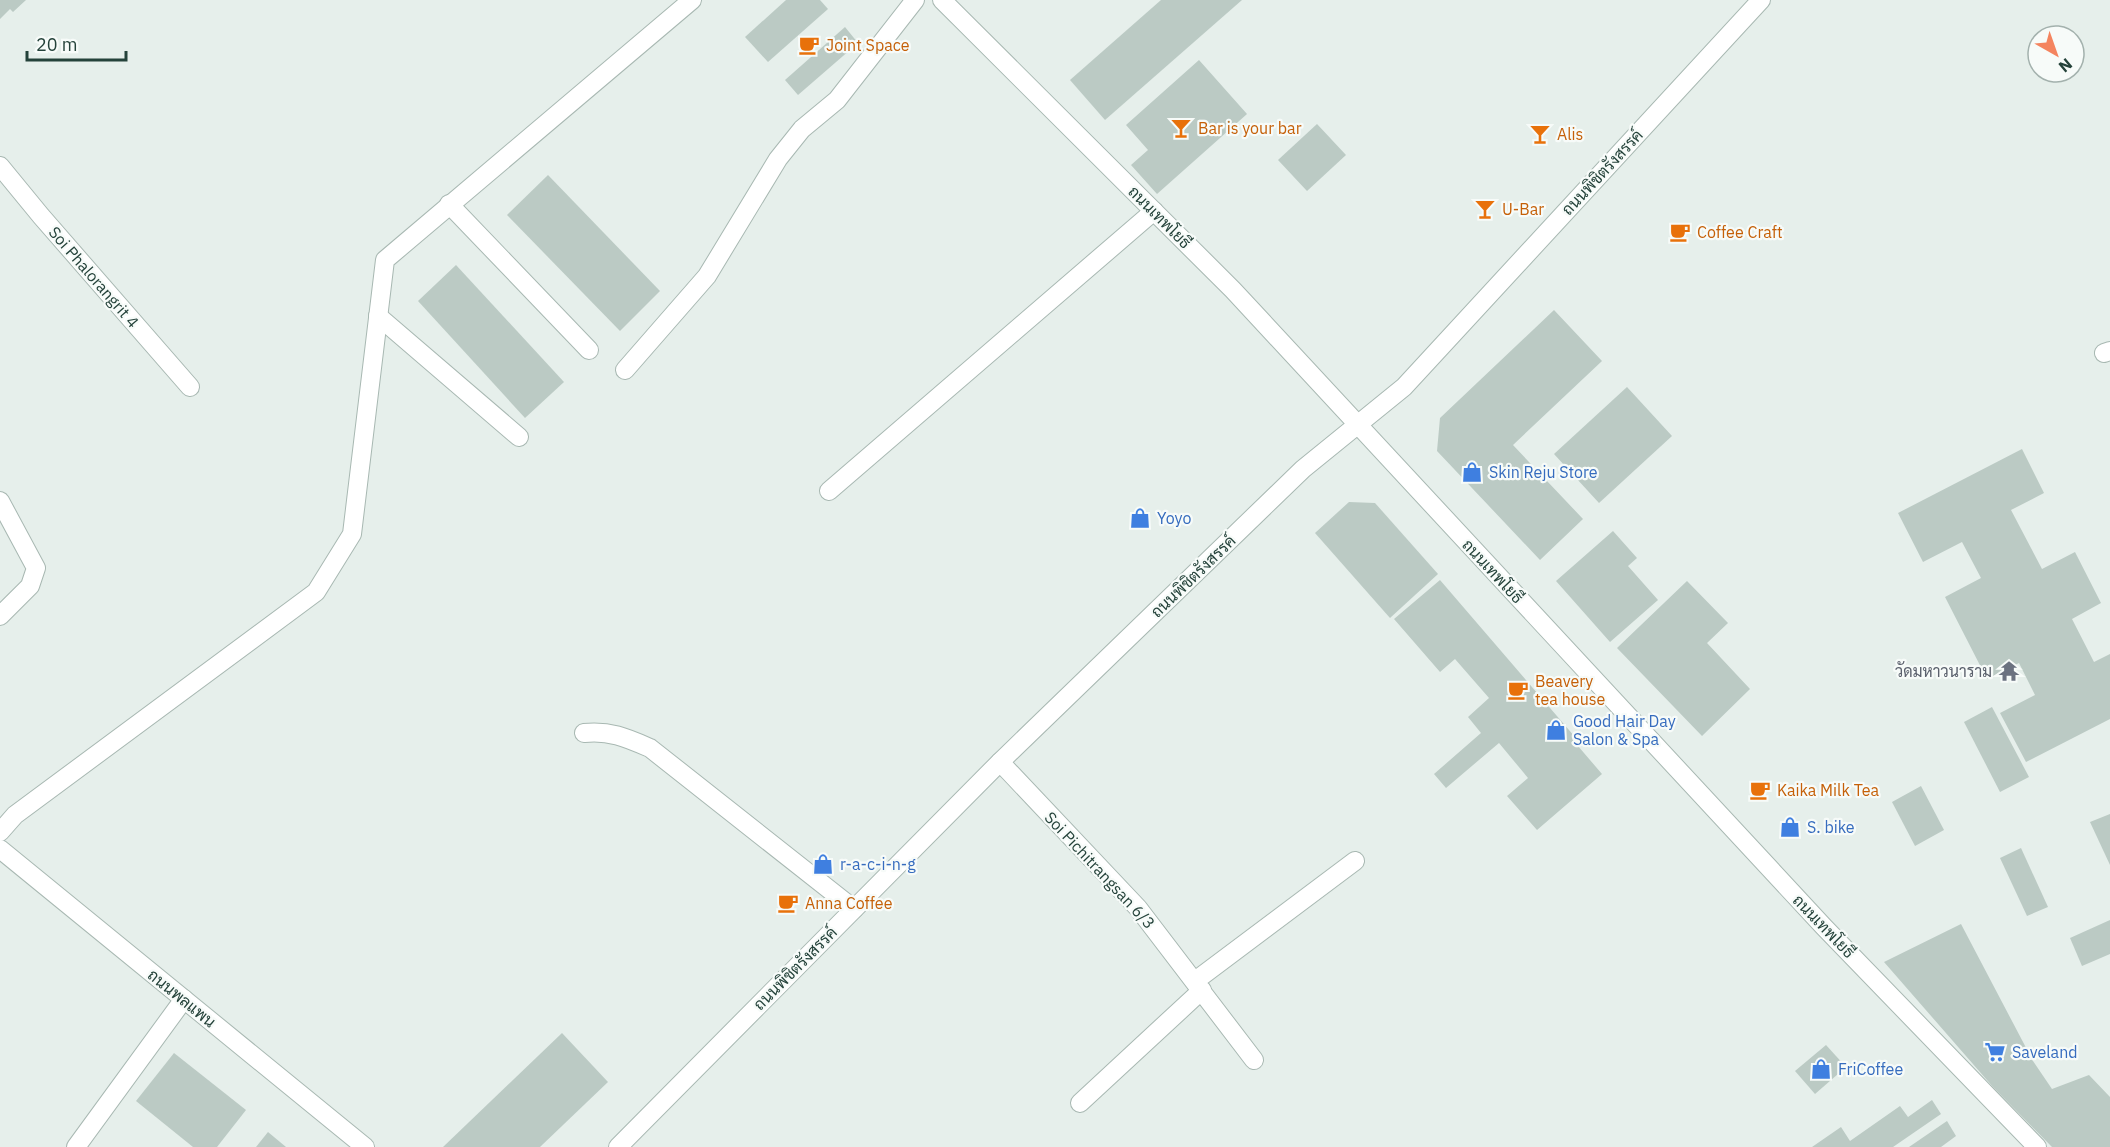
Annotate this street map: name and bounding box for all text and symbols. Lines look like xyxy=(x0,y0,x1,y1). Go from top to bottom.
scale bar xyxy=(27,24,126,62)
north arrow xyxy=(2026,24,2086,84)
text: 20 m xyxy=(36,33,78,56)
cafe icon: Joint Space xyxy=(797,33,821,57)
place label: Joint Space xyxy=(826,35,910,55)
text: N xyxy=(2055,54,2077,77)
bar icon: Bar is your bar xyxy=(1169,116,1193,140)
place label: Bar is your bar xyxy=(1198,118,1302,138)
bar icon: Alis xyxy=(1528,122,1552,146)
street label: ถนนพิชิตรังสรรค์ xyxy=(1556,124,1647,219)
place label: Alis xyxy=(1557,124,1583,144)
street label: ถนนเทพโยธี xyxy=(1124,181,1196,253)
bar icon: U-Bar xyxy=(1473,197,1497,221)
place label: U-Bar xyxy=(1502,199,1544,219)
cafe icon: Coffee Craft xyxy=(1668,220,1692,244)
street label: Soi Phalorangrit 4 xyxy=(45,222,143,332)
place label: Coffee Craft xyxy=(1697,222,1783,242)
shop icon: Skin Reju Store xyxy=(1460,460,1484,484)
place label: Skin Reju Store xyxy=(1489,462,1598,482)
shop icon: Yoyo xyxy=(1128,506,1152,530)
place label: Yoyo xyxy=(1157,508,1191,528)
street label: ถนนพิชิตรังสรรค์ xyxy=(1145,529,1240,621)
street label: ถนนเทพโยธี xyxy=(1458,534,1529,608)
temple icon: วัดมหาวนาราม xyxy=(1997,659,2021,683)
place label: วัดมหาวนาราม xyxy=(1895,661,1992,681)
place label: Beavery tea house xyxy=(1535,671,1606,709)
cafe icon: Beavery tea house xyxy=(1506,678,1530,702)
place label: Good Hair Day Salon & Spa xyxy=(1573,711,1676,749)
shop icon: Good Hair Day Salon & Spa xyxy=(1544,718,1568,742)
cafe icon: Kaika Milk Tea xyxy=(1748,778,1772,802)
place label: Kaika Milk Tea xyxy=(1777,780,1880,800)
street label: Soi Pichitrangsan 6/3 xyxy=(1041,807,1159,933)
shop icon: S. bike xyxy=(1778,815,1802,839)
place label: S. bike xyxy=(1807,817,1855,837)
shop icon: r-a-c-i-n-g xyxy=(811,852,835,876)
place label: r-a-c-i-n-g xyxy=(840,854,916,874)
street label: ถนนเทพโยธี xyxy=(1789,889,1860,962)
cafe icon: Anna Coffee xyxy=(776,891,800,915)
place label: Anna Coffee xyxy=(805,893,893,913)
street label: ถนนพิชิตรังสรรค์ xyxy=(748,921,841,1014)
street label: ถนนพลแพน xyxy=(144,965,220,1031)
supermarket icon: Saveland xyxy=(1983,1040,2007,1064)
place label: Saveland xyxy=(2012,1042,2078,1062)
shop icon: FriCoffee xyxy=(1809,1057,1833,1081)
place label: FriCoffee xyxy=(1838,1059,1903,1079)

